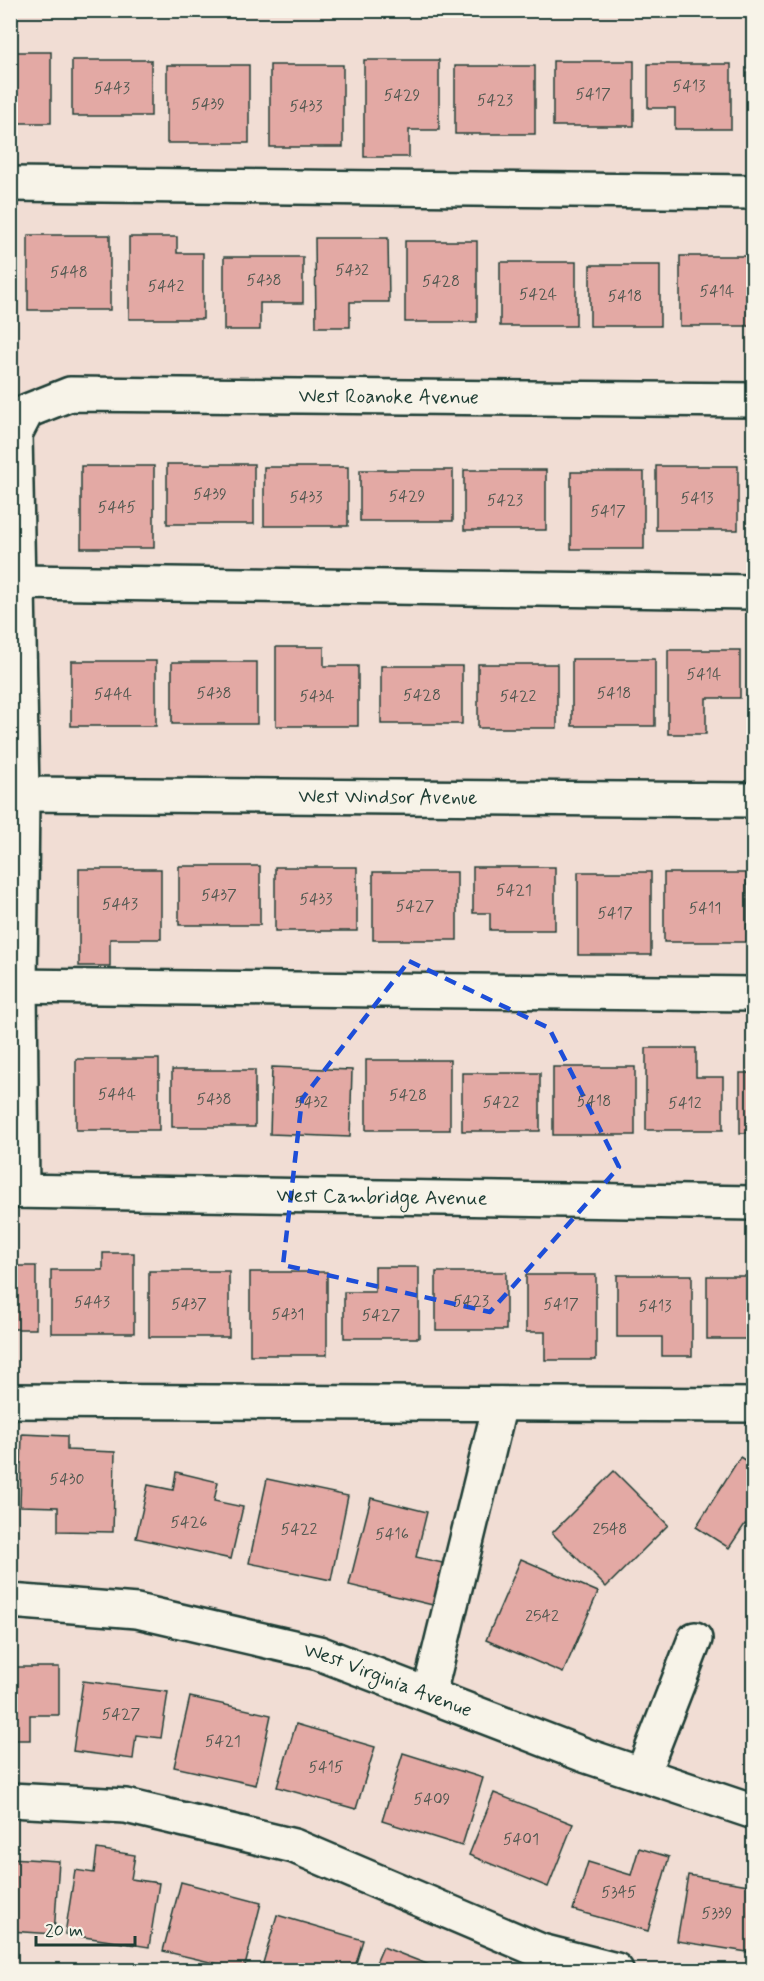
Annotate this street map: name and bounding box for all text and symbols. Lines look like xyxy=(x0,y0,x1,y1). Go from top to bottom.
house number: 5413 xyxy=(673,76,705,97)
house number: 5443 xyxy=(94,78,130,99)
house number: 5417 xyxy=(575,84,611,105)
house number: 5429 xyxy=(384,85,420,106)
house number: 5423 xyxy=(477,90,513,111)
house number: 5439 xyxy=(191,94,225,115)
house number: 5433 xyxy=(289,96,323,117)
house number: 5432 xyxy=(335,260,369,281)
house number: 5448 xyxy=(50,262,88,283)
house number: 5438 xyxy=(247,270,281,291)
house number: 5428 xyxy=(422,271,460,292)
house number: 5442 xyxy=(148,276,184,297)
house number: 5414 xyxy=(700,281,734,302)
house number: 5424 xyxy=(519,284,557,305)
house number: 5418 xyxy=(608,286,642,307)
street label: West Roanoke Avenue xyxy=(299,383,479,411)
house number: 5439 xyxy=(193,484,227,505)
house number: 5429 xyxy=(389,486,425,507)
house number: 5433 xyxy=(289,487,323,508)
house number: 5413 xyxy=(681,488,713,509)
house number: 5423 xyxy=(487,490,523,511)
house number: 5445 xyxy=(98,497,136,518)
house number: 5417 xyxy=(590,501,626,522)
house number: 5414 xyxy=(687,664,721,685)
house number: 5438 xyxy=(197,683,231,704)
house number: 5418 xyxy=(597,683,631,704)
house number: 5444 xyxy=(94,684,132,705)
house number: 5428 xyxy=(403,685,441,706)
house number: 5434 xyxy=(299,686,335,707)
house number: 5422 xyxy=(500,686,536,707)
street label: West Windsor Avenue xyxy=(298,783,478,811)
house number: 5421 xyxy=(496,880,532,901)
house number: 5437 xyxy=(201,885,237,906)
house number: 5433 xyxy=(299,889,333,910)
house number: 5443 xyxy=(102,894,138,915)
house number: 5427 xyxy=(396,896,435,917)
house number: 5411 xyxy=(689,898,721,919)
house number: 5417 xyxy=(597,903,633,924)
house number: 5444 xyxy=(98,1084,136,1105)
house number: 5428 xyxy=(389,1085,427,1106)
house number: 5438 xyxy=(197,1089,231,1110)
house number: 5418 xyxy=(577,1091,611,1112)
house number: 5432 xyxy=(294,1092,328,1113)
house number: 5422 xyxy=(483,1092,519,1113)
house number: 5412 xyxy=(668,1093,702,1114)
street label: West Cambridge Avenue xyxy=(276,1182,488,1212)
house number: 5423 xyxy=(453,1291,489,1312)
house number: 5443 xyxy=(74,1292,110,1313)
house number: 5437 xyxy=(171,1294,207,1315)
house number: 5417 xyxy=(543,1294,579,1315)
house number: 5413 xyxy=(639,1296,671,1317)
house number: 5431 xyxy=(272,1304,305,1325)
house number: 5427 xyxy=(362,1305,401,1326)
house number: 5430 xyxy=(50,1469,84,1490)
house number: 5426 xyxy=(170,1512,208,1533)
house number: 5422 xyxy=(281,1519,317,1540)
house number: 2548 xyxy=(593,1519,627,1540)
house number: 5416 xyxy=(375,1524,409,1545)
house number: 2542 xyxy=(525,1606,559,1627)
street label: West Virginia Avenue xyxy=(301,1636,476,1724)
house number: 5427 xyxy=(102,1704,141,1725)
house number: 5421 xyxy=(205,1731,241,1752)
house number: 5415 xyxy=(308,1757,344,1778)
house number: 5409 xyxy=(414,1789,451,1810)
house number: 5401 xyxy=(503,1829,539,1850)
house number: 5345 xyxy=(601,1882,637,1903)
house number: 5339 xyxy=(702,1903,733,1924)
scale bar xyxy=(36,1909,135,1947)
text: 20 m xyxy=(45,1919,83,1943)

